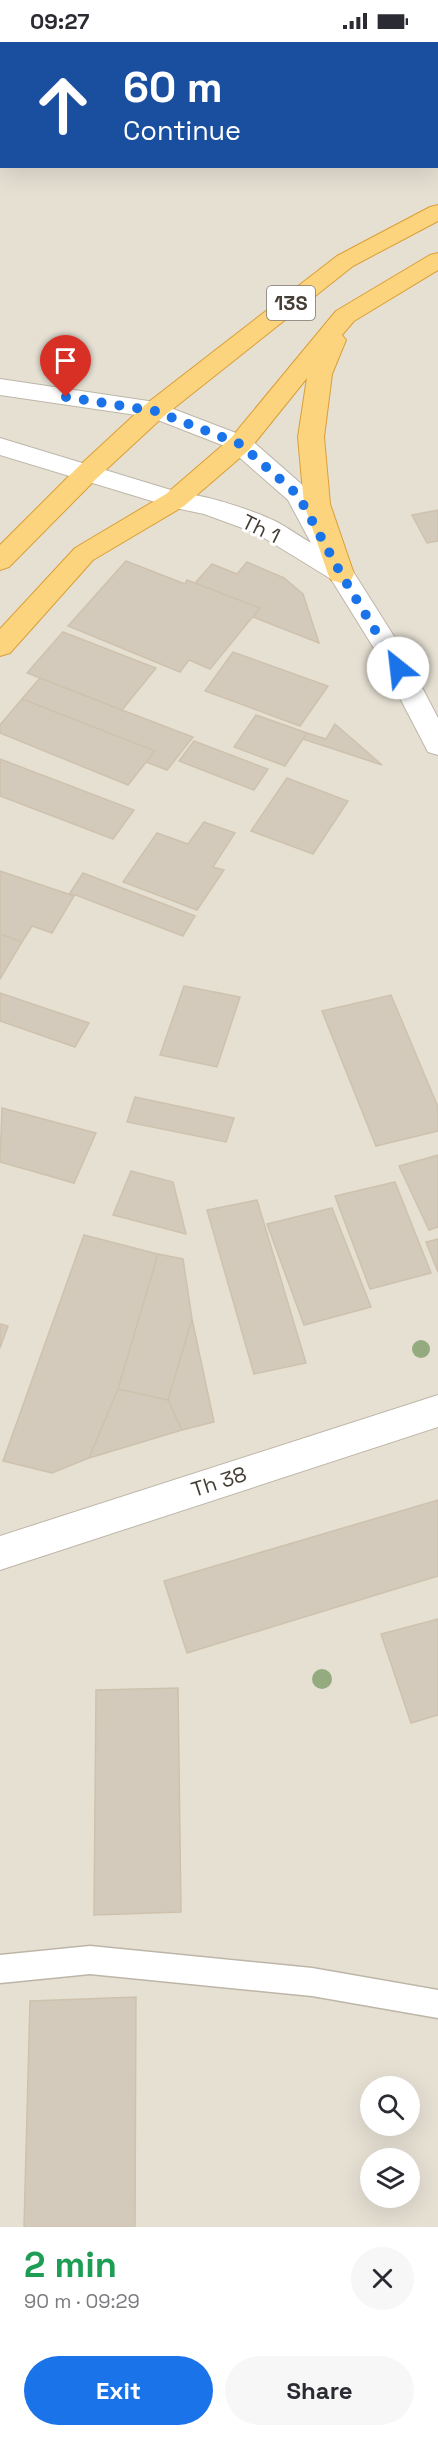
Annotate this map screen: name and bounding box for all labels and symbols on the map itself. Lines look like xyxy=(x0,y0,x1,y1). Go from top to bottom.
road number: 13S xyxy=(267,286,315,320)
pin xyxy=(40,335,91,397)
street label: Th 1 xyxy=(238,508,285,549)
position arrow xyxy=(366,636,430,700)
street label: Th 38 xyxy=(188,1460,250,1503)

